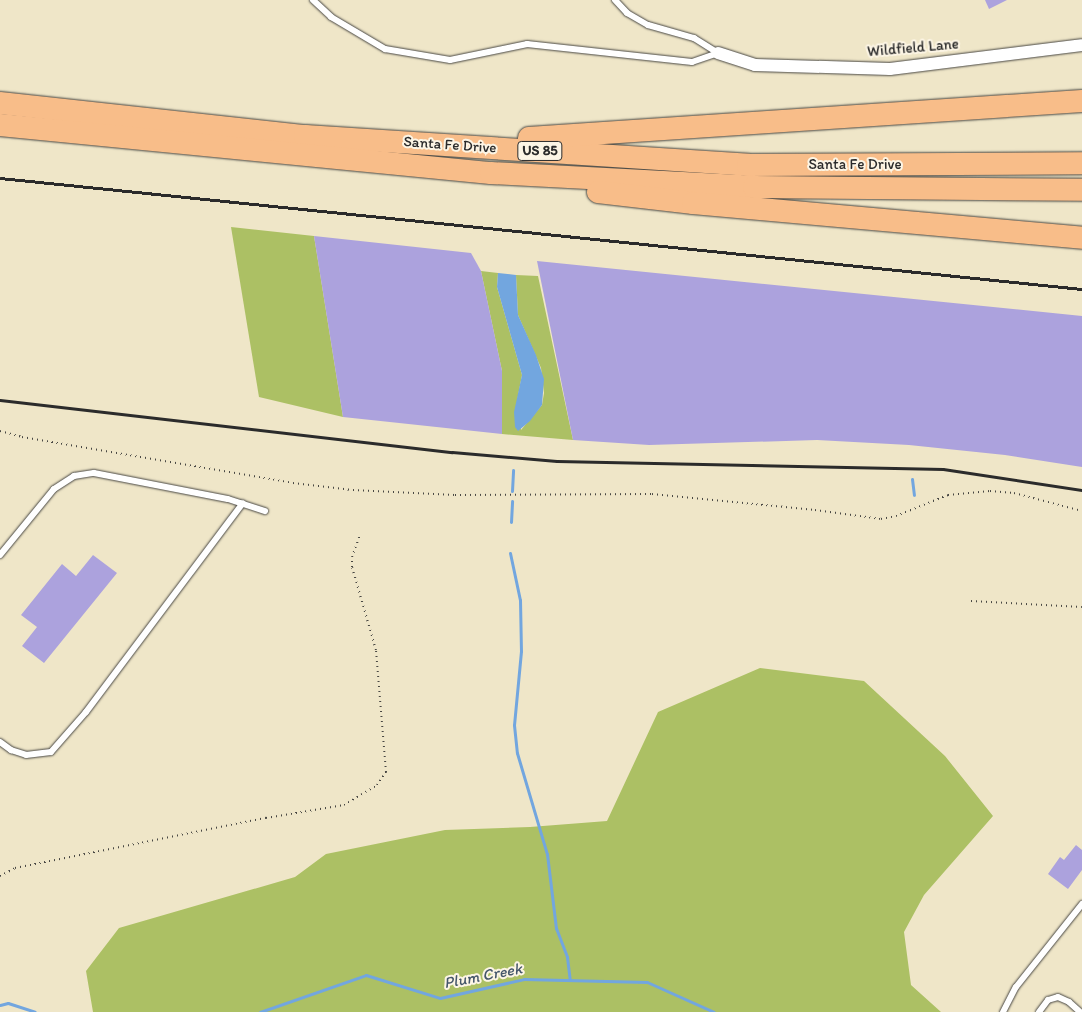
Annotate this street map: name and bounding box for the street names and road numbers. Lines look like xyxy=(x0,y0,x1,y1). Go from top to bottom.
street label: Wildfield Lane xyxy=(866,35,960,61)
street label: Santa Fe Drive xyxy=(403,133,497,157)
road number: US 85 xyxy=(516,140,564,162)
street label: Santa Fe Drive xyxy=(809,156,901,174)

